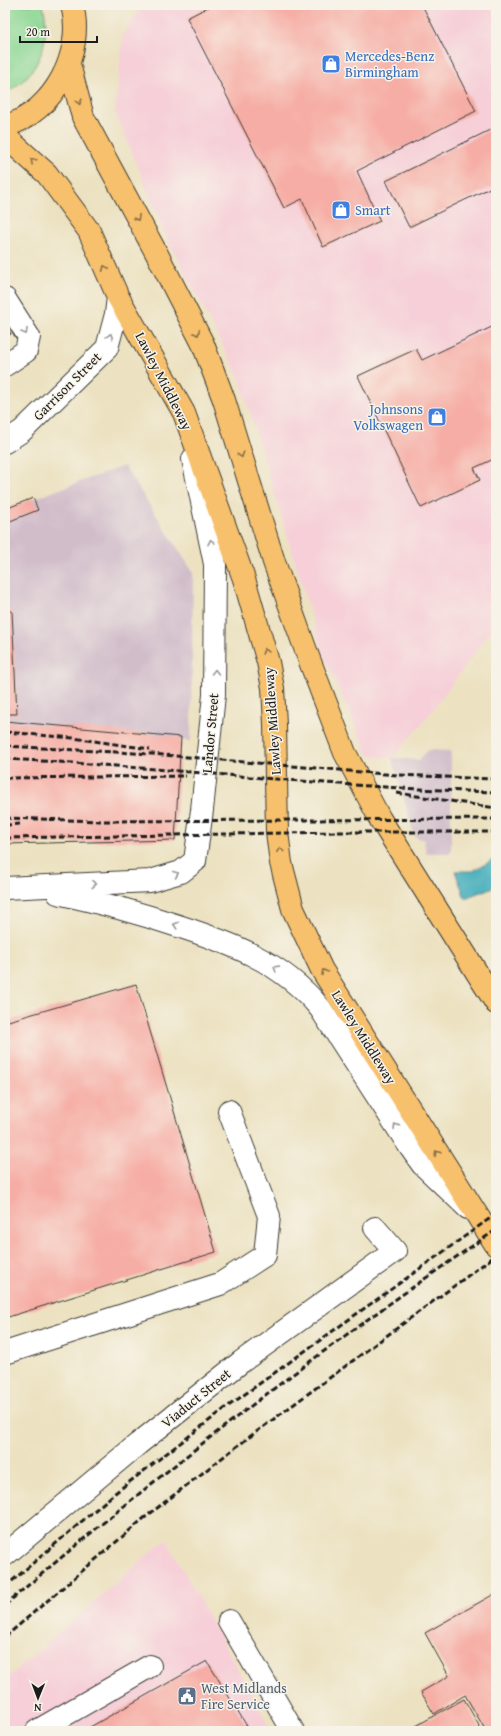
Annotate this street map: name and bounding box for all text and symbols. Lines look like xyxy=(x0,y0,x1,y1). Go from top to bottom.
scale bar xyxy=(20,18,97,44)
text: 20 m xyxy=(26,23,50,40)
place label: Mercedes-Benz Birmingham xyxy=(345,46,434,82)
shop icon: Mercedes-Benz Birmingham xyxy=(320,53,342,75)
one-way arrow xyxy=(74,98,83,105)
one-way arrow xyxy=(30,159,38,166)
shop icon: Smart xyxy=(330,199,352,221)
place label: Smart xyxy=(355,200,391,220)
one-way arrow xyxy=(132,214,140,221)
one-way arrow xyxy=(102,264,110,271)
one-way arrow xyxy=(21,328,28,335)
street label: Lawley Middleway xyxy=(131,328,197,434)
one-way arrow xyxy=(192,329,200,336)
one-way arrow xyxy=(105,333,114,340)
street label: Garrison Street xyxy=(28,347,106,425)
place label: Johnsons Volkswagen xyxy=(353,399,423,435)
shop icon: Johnsons Volkswagen xyxy=(426,406,448,428)
one-way arrow xyxy=(236,452,245,459)
one-way arrow xyxy=(207,539,215,545)
one-way arrow xyxy=(261,648,270,655)
street label: Lawley Middleway xyxy=(258,666,286,776)
one-way arrow xyxy=(211,669,219,675)
street label: Landor Street xyxy=(197,692,223,774)
one-way arrow xyxy=(275,847,284,853)
one-way arrow xyxy=(171,871,179,879)
one-way arrow xyxy=(91,880,97,888)
one-way arrow xyxy=(172,922,179,930)
one-way arrow xyxy=(273,965,280,973)
one-way arrow xyxy=(321,969,328,976)
street label: Lawley Middleway xyxy=(327,986,401,1088)
one-way arrow xyxy=(394,1123,401,1130)
one-way arrow xyxy=(434,1150,442,1157)
street label: Viaduct Street xyxy=(157,1364,235,1432)
north arrow xyxy=(18,1678,58,1718)
place label: West Midlands Fire Service xyxy=(201,1678,287,1714)
public building icon: West Midlands Fire Service xyxy=(176,1685,198,1707)
text: N xyxy=(33,1700,42,1716)

